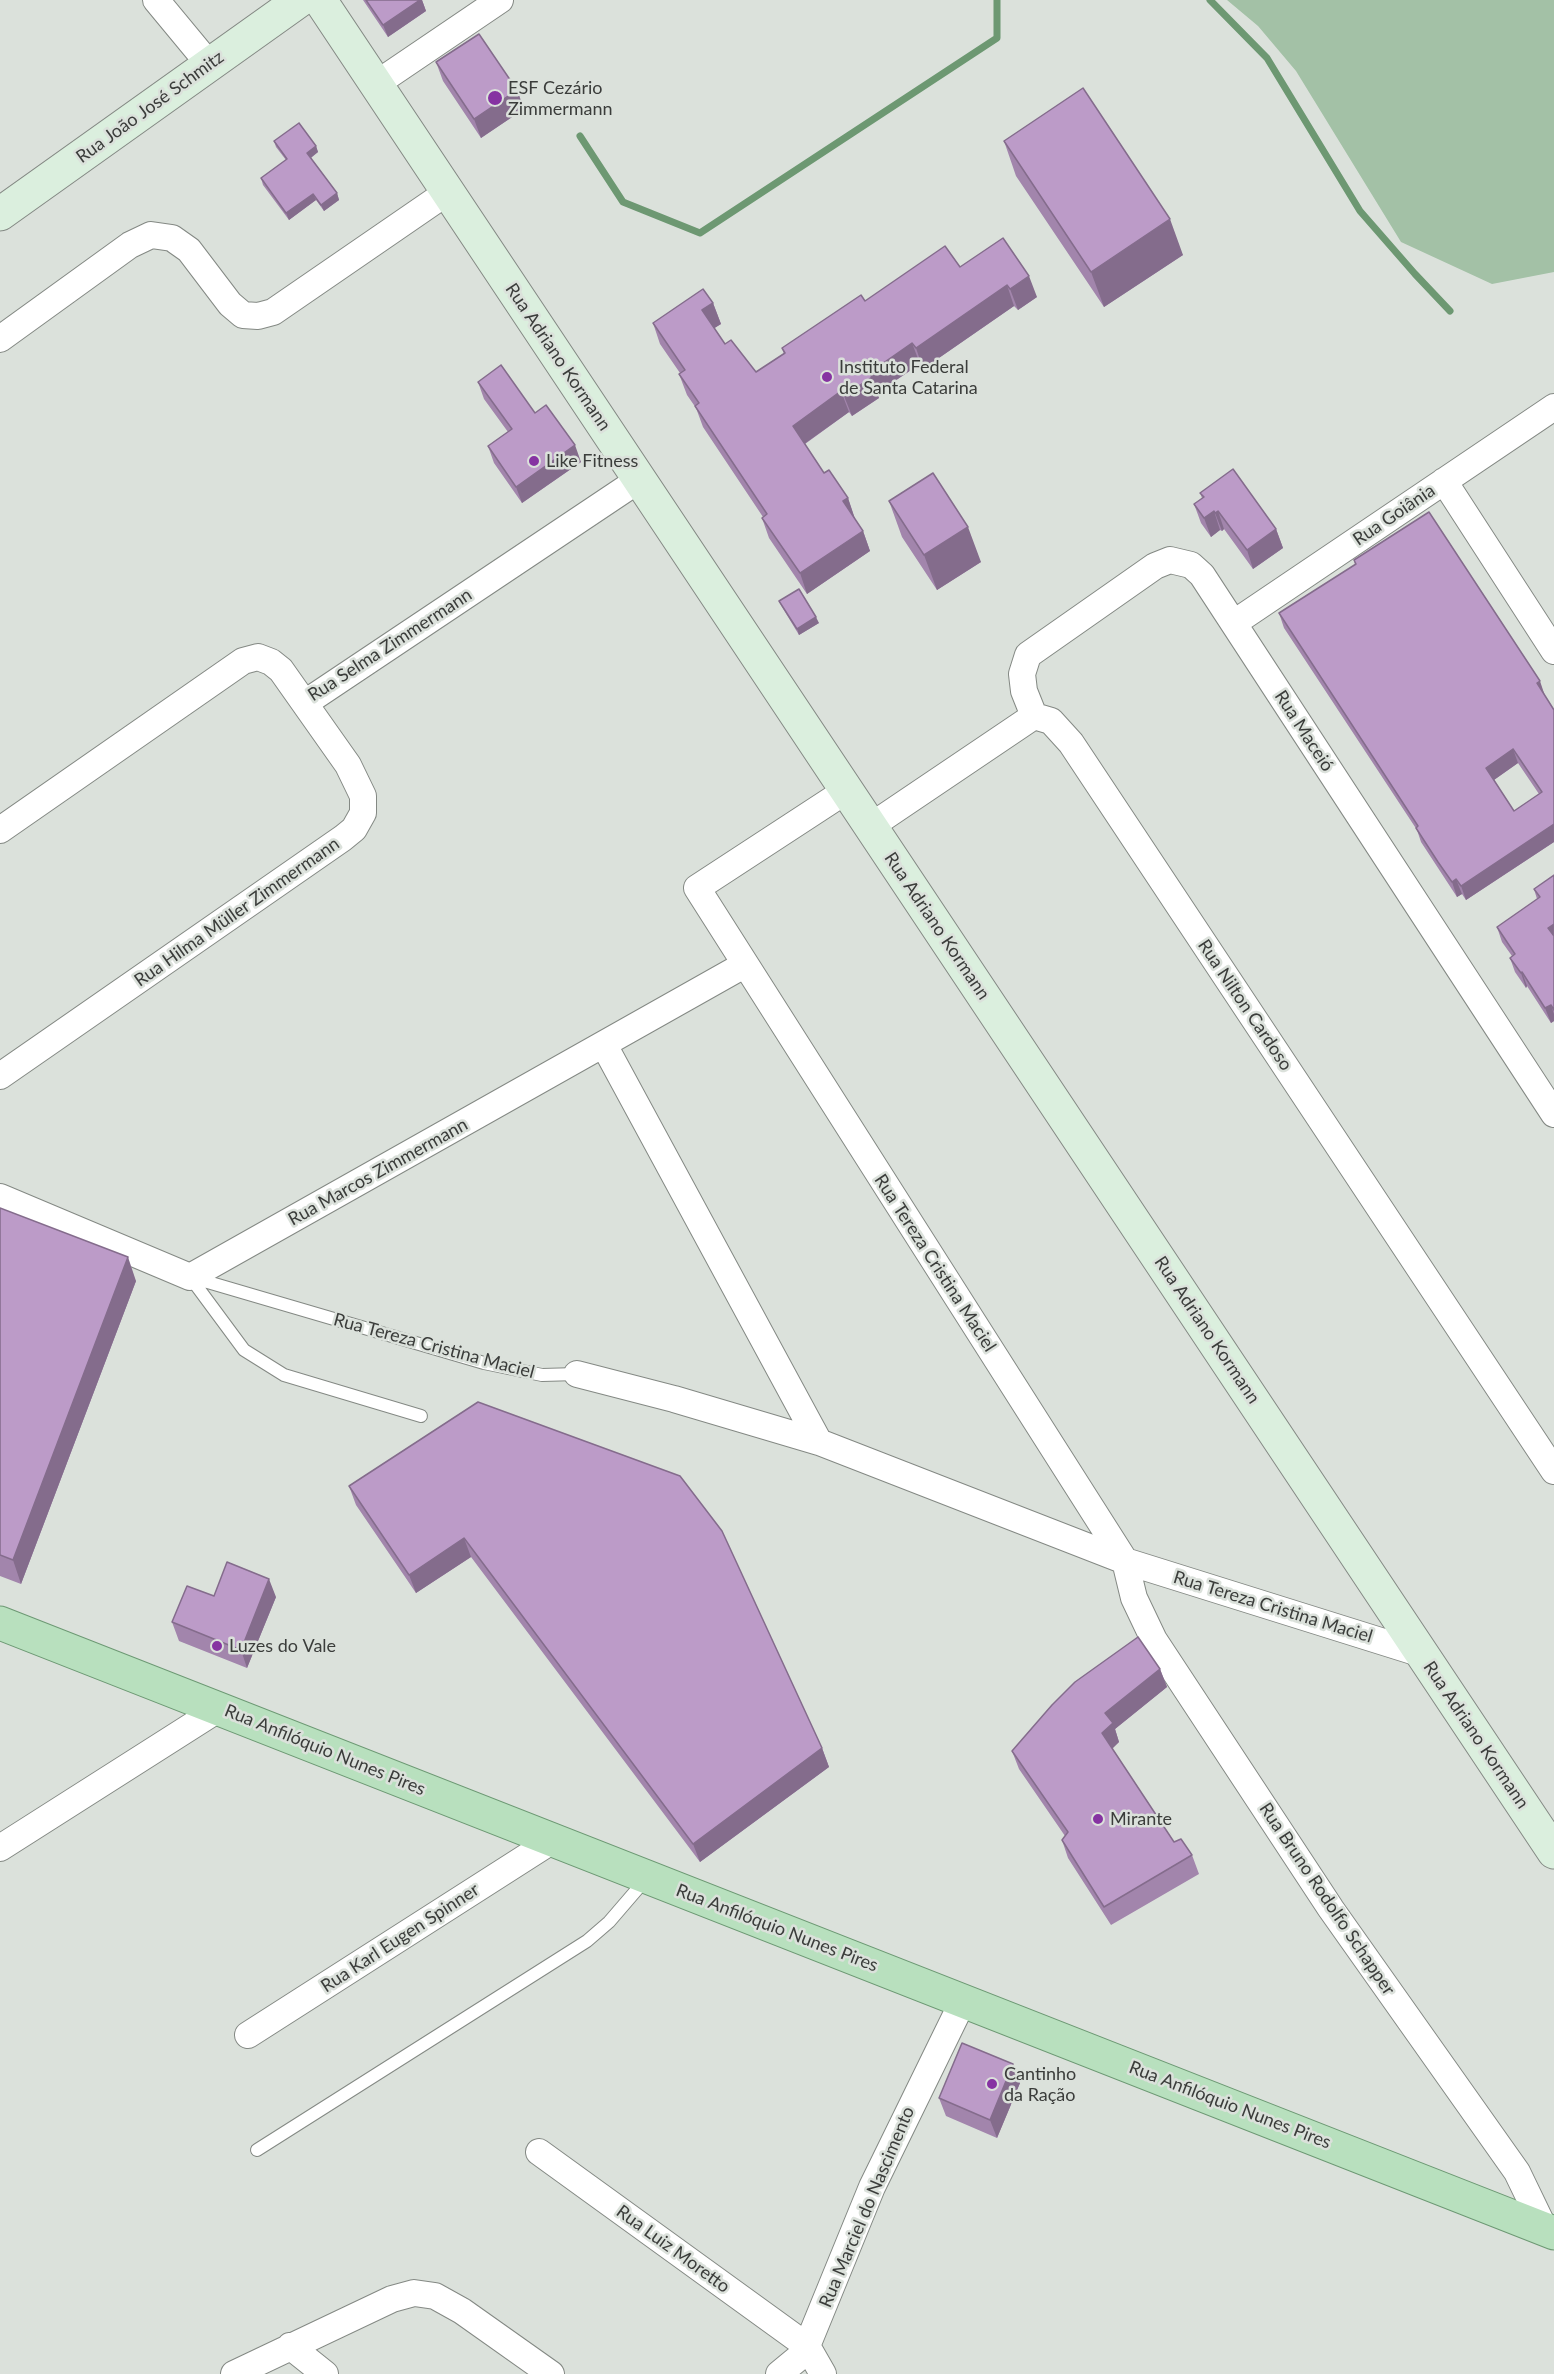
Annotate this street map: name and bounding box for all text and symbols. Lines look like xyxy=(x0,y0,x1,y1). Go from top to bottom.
street label: Rua João José Schmitz xyxy=(72,46,228,168)
place label: ESF Cezário Zimmermann xyxy=(508,77,613,119)
marker: ESF Cezário Zimmermann xyxy=(486,89,504,107)
street label: Rua Adriano Kormann xyxy=(501,279,615,435)
place label: Instituto Federal de Santa Catarina xyxy=(839,356,978,398)
marker: Instituto Federal de Santa Catarina xyxy=(820,370,834,384)
place label: Like Fitness xyxy=(546,450,638,472)
marker: Like Fitness xyxy=(527,454,541,468)
street label: Rua Goiânia xyxy=(1349,480,1439,550)
street label: Rua Selma Zimmermann xyxy=(304,584,476,706)
street label: Rua Maceió xyxy=(1270,686,1338,776)
street label: Rua Hilma Müller Zimmermann xyxy=(130,833,344,991)
street label: Rua Adriano Kormann xyxy=(880,848,994,1004)
street label: Rua Nilton Cardoso xyxy=(1193,935,1297,1075)
street label: Rua Marcos Zimmermann xyxy=(285,1114,471,1230)
street label: Rua Tereza Cristina Maciel xyxy=(870,1170,1000,1356)
street label: Rua Adriano Kormann xyxy=(1150,1252,1264,1408)
street label: Rua Tereza Cristina Maciel xyxy=(331,1309,537,1383)
street label: Rua Tereza Cristina Maciel xyxy=(1171,1566,1375,1648)
place label: Luzes do Vale xyxy=(229,1635,336,1657)
marker: Luzes do Vale xyxy=(210,1639,224,1653)
street label: Rua Adriano Kormann xyxy=(1419,1657,1533,1813)
street label: Rua Anfilóquio Nunes Pires xyxy=(221,1700,429,1800)
street label: Rua Bruno Rodolfo Schapper xyxy=(1255,1799,1399,1999)
place label: Mirante xyxy=(1110,1808,1172,1830)
marker: Mirante xyxy=(1091,1812,1105,1826)
street label: Rua Karl Eugen Spinner xyxy=(317,1879,483,1997)
street label: Rua Anfilóquio Nunes Pires xyxy=(673,1879,881,1977)
street label: Rua Anfilóquio Nunes Pires xyxy=(1126,2056,1334,2154)
place label: Cantinho da Ração xyxy=(1004,2063,1076,2106)
marker: Cantinho da Ração xyxy=(985,2077,999,2091)
street label: Rua Marciel do Nascimento xyxy=(815,2103,919,2311)
street label: Rua Luiz Moretto xyxy=(612,2201,734,2297)

